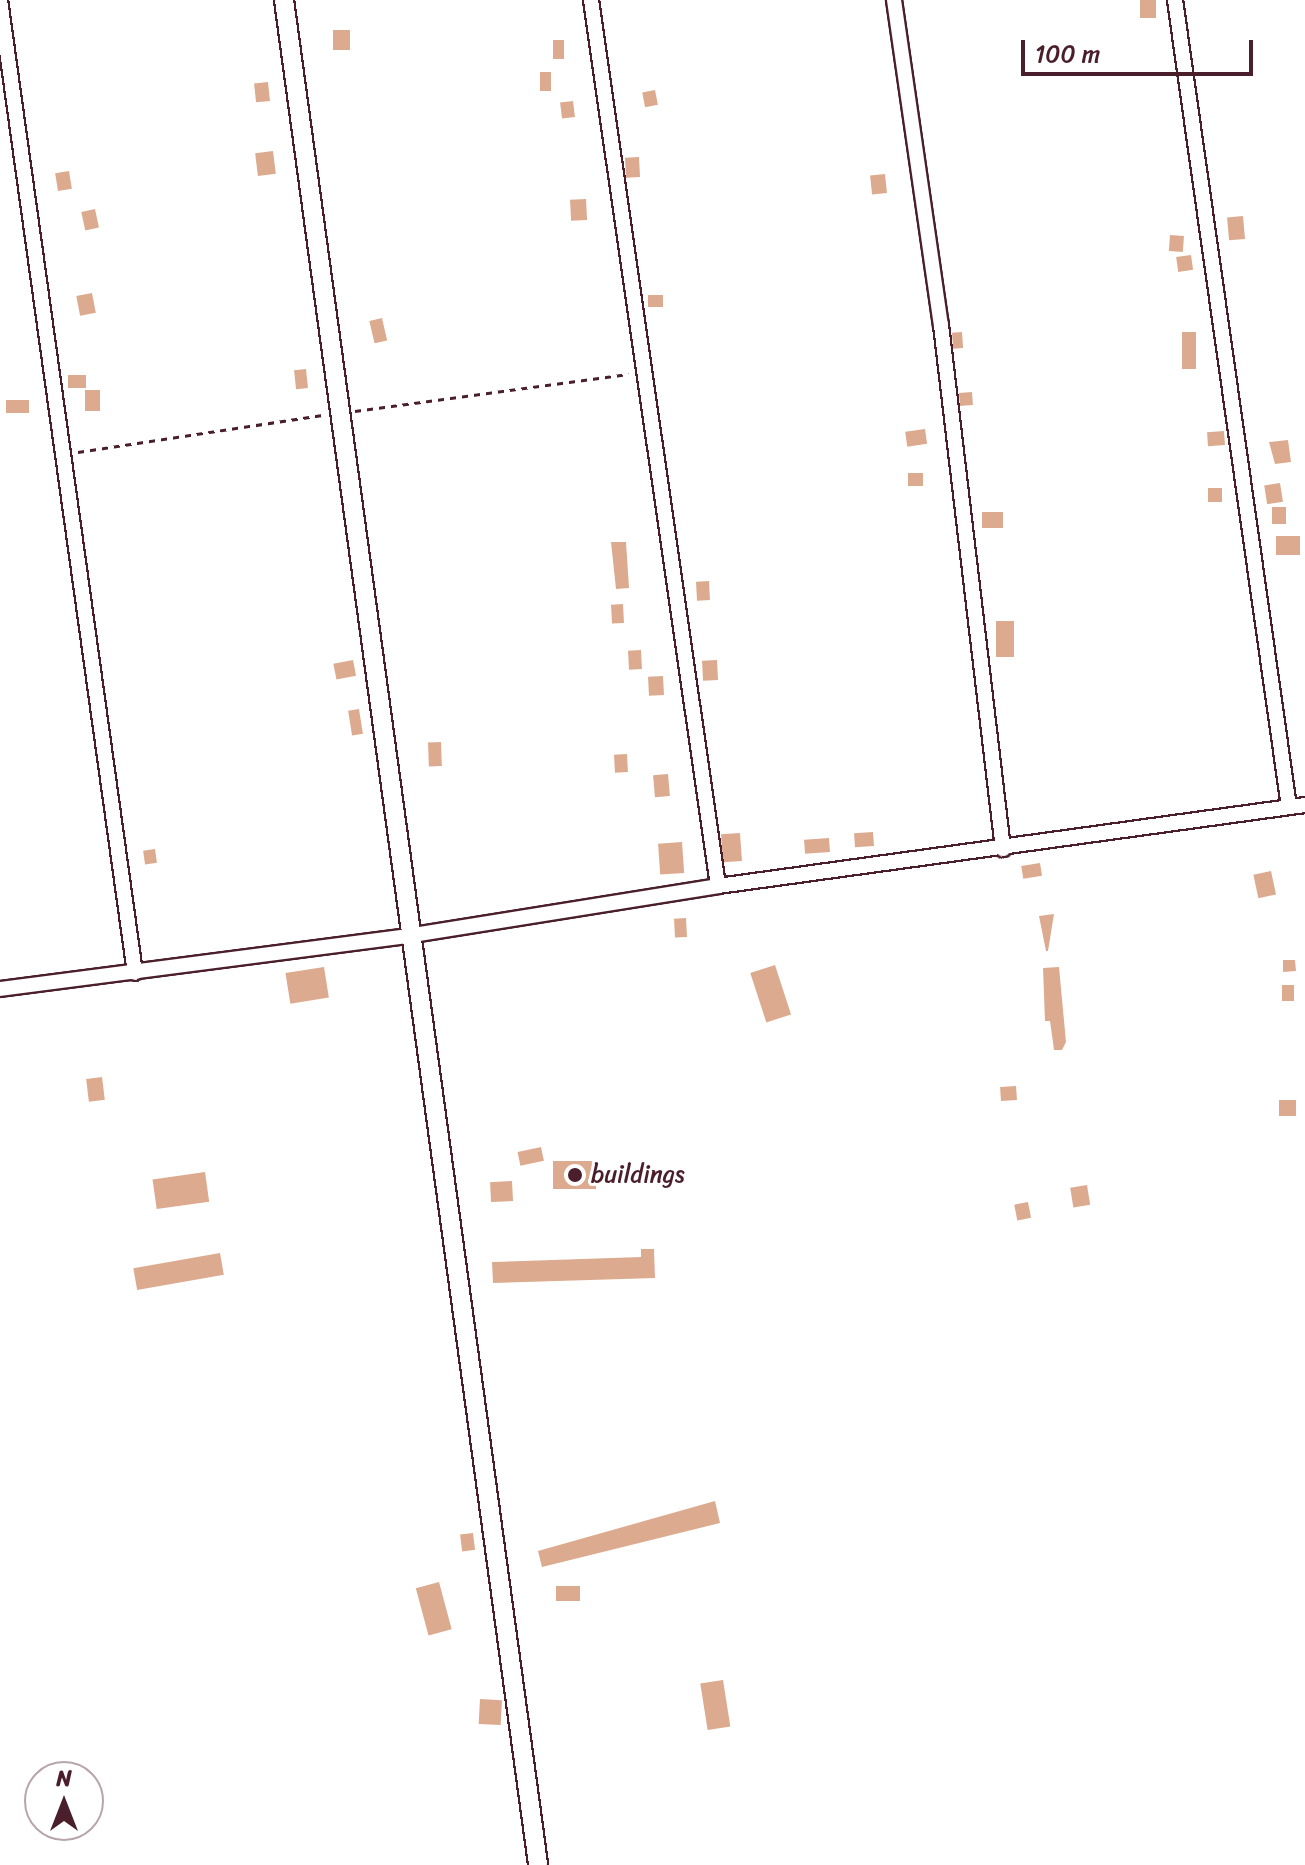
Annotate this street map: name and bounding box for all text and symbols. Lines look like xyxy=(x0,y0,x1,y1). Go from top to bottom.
scale bar xyxy=(1025,24,1257,74)
text: 100 m xyxy=(1035,33,1100,75)
place label: buildings xyxy=(591,1161,685,1189)
marker: buildings xyxy=(566,1166,584,1184)
text: N xyxy=(56,1759,72,1798)
north arrow xyxy=(24,1761,104,1841)

